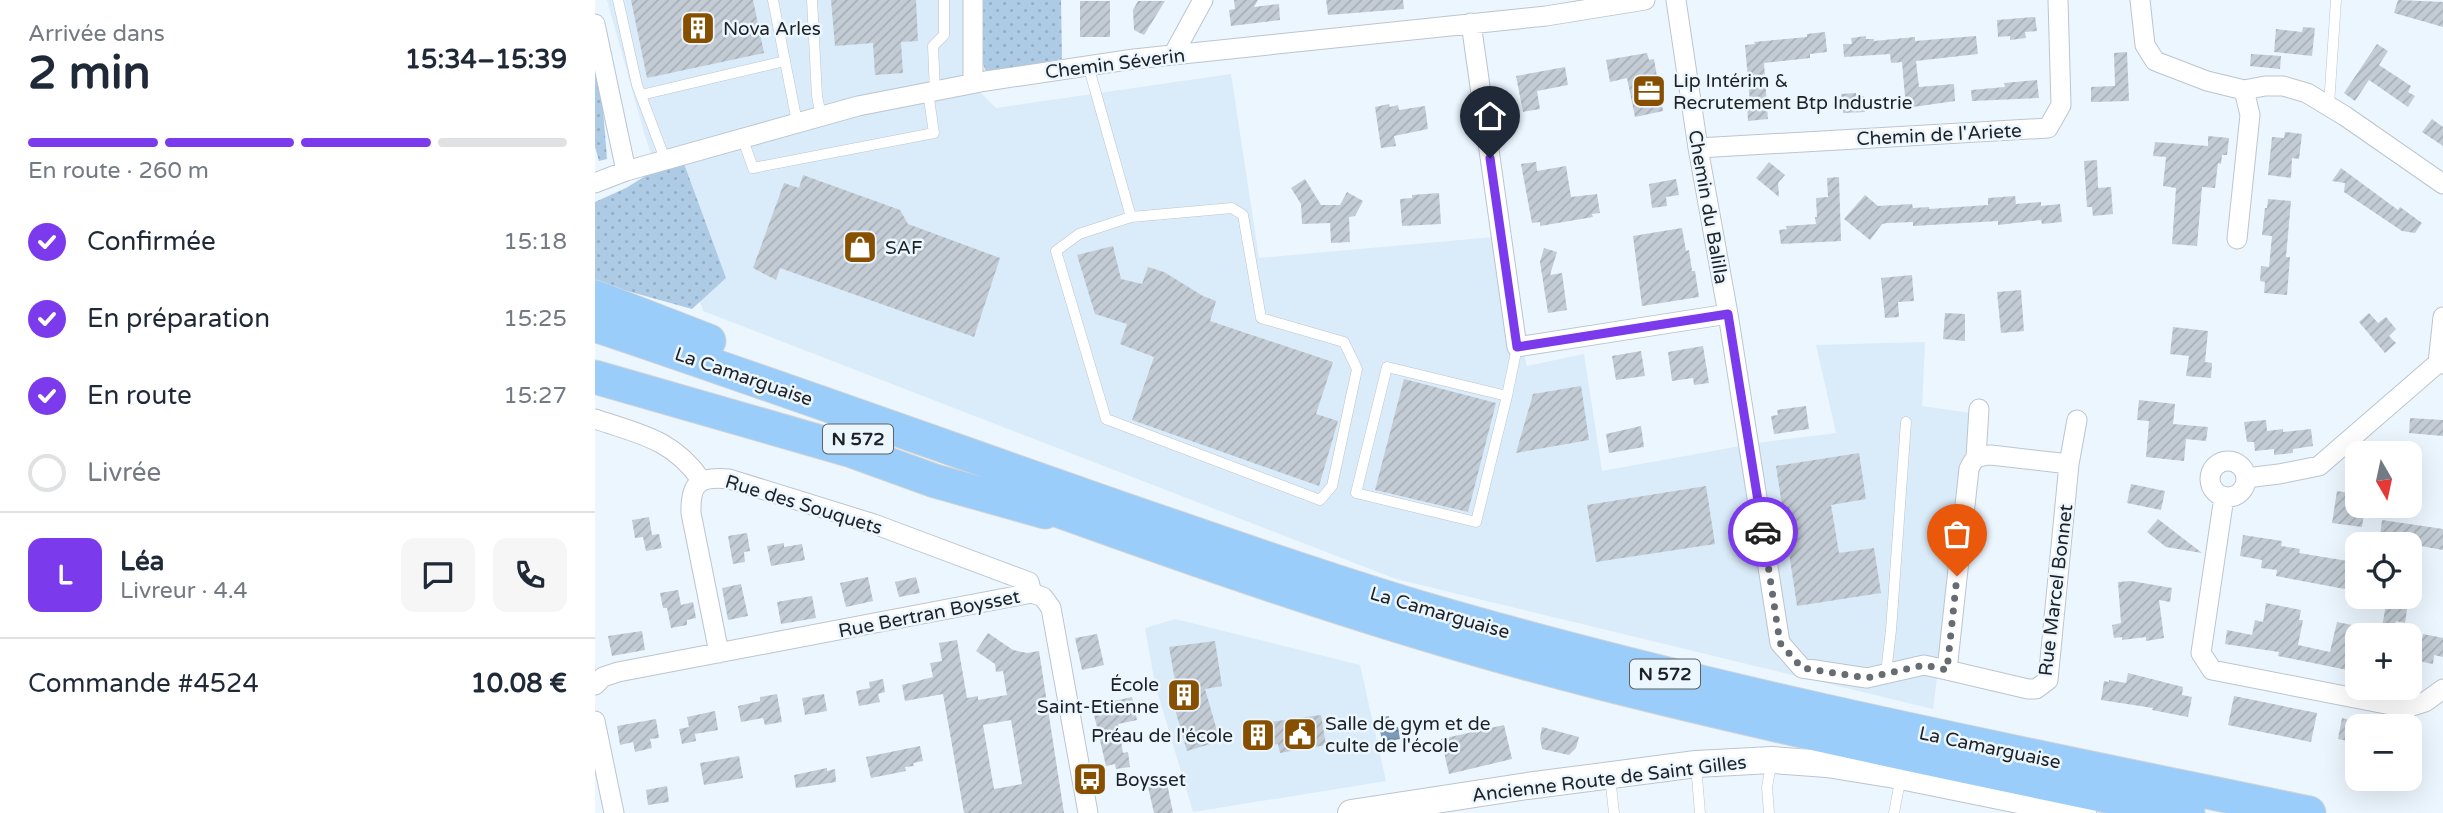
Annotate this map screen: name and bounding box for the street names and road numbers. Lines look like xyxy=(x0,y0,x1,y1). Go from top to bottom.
street label: Chemin Séverin xyxy=(1044,44,1186,83)
street label: Chemin de l'Ariete xyxy=(1856,120,2022,150)
street label: Chemin du Balilla xyxy=(1684,128,1732,286)
street label: La Camarguaise xyxy=(672,343,816,411)
road number: N 572 xyxy=(823,424,893,454)
street label: Rue des Souquets xyxy=(722,471,885,539)
street label: Rue Marcel Bonnet xyxy=(2035,503,2077,677)
street label: La Camarguaise xyxy=(1367,582,1512,643)
street label: Rue Bertran Boysset xyxy=(836,586,1022,642)
road number: N 572 xyxy=(1630,660,1700,688)
street label: La Camarguaise xyxy=(1917,722,2063,774)
street label: Ancienne Route de Saint Gilles xyxy=(1471,751,1748,807)

